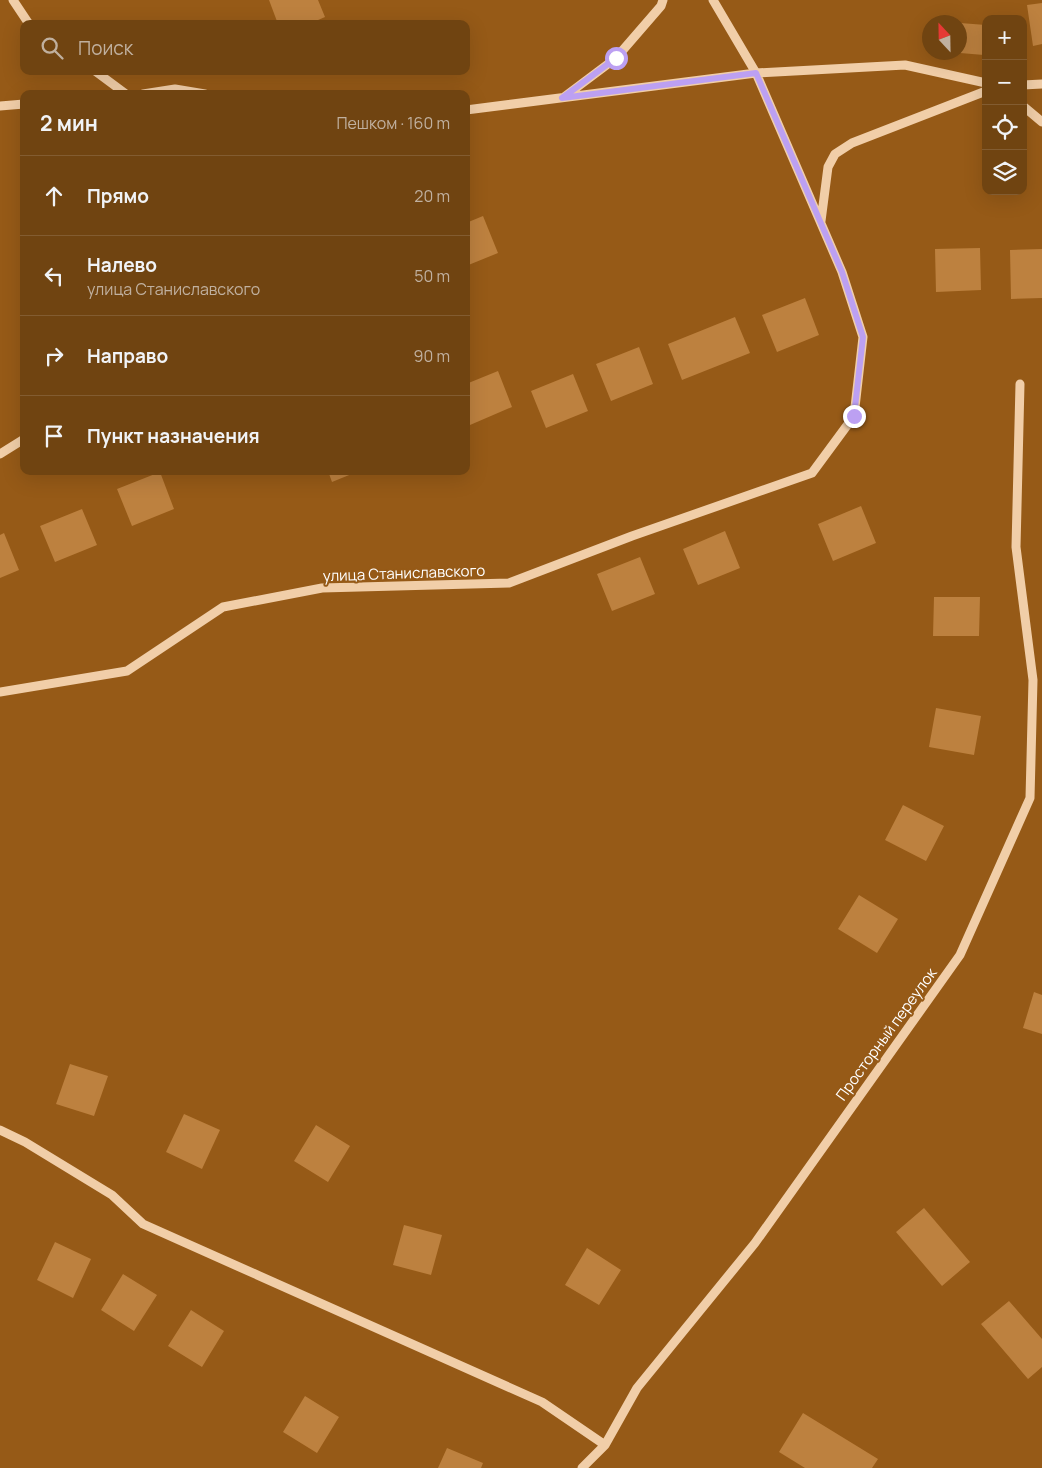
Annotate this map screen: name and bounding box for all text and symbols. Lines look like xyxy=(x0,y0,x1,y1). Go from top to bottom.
north arrow xyxy=(922,15,967,60)
map controls xyxy=(982,15,1027,195)
button: + xyxy=(982,15,1027,60)
search box xyxy=(20,20,470,75)
icon: search xyxy=(38,34,66,62)
text: Поиск xyxy=(78,35,133,61)
route start xyxy=(605,47,628,70)
button: − xyxy=(982,60,1027,105)
button: locate xyxy=(982,105,1027,150)
text: 2 мин xyxy=(40,109,98,137)
text: Пешком · 160 m xyxy=(336,112,450,134)
button: layers xyxy=(982,150,1027,195)
icon: ahead xyxy=(40,182,68,210)
text: Прямо xyxy=(87,183,149,209)
text: 20 m xyxy=(414,185,450,207)
text: Налево xyxy=(87,252,157,278)
icon: left xyxy=(40,262,68,290)
text: 50 m xyxy=(414,265,450,287)
text: улица Станиславского xyxy=(87,278,260,300)
icon: right xyxy=(40,342,68,370)
text: Направо xyxy=(87,343,168,369)
text: 90 m xyxy=(414,345,450,367)
route end xyxy=(843,405,866,428)
icon: arrive xyxy=(40,422,68,450)
text: Пункт назначения xyxy=(87,423,260,449)
street label: улица Станиславского xyxy=(322,560,486,586)
street label: Просторный переулок xyxy=(831,963,942,1105)

